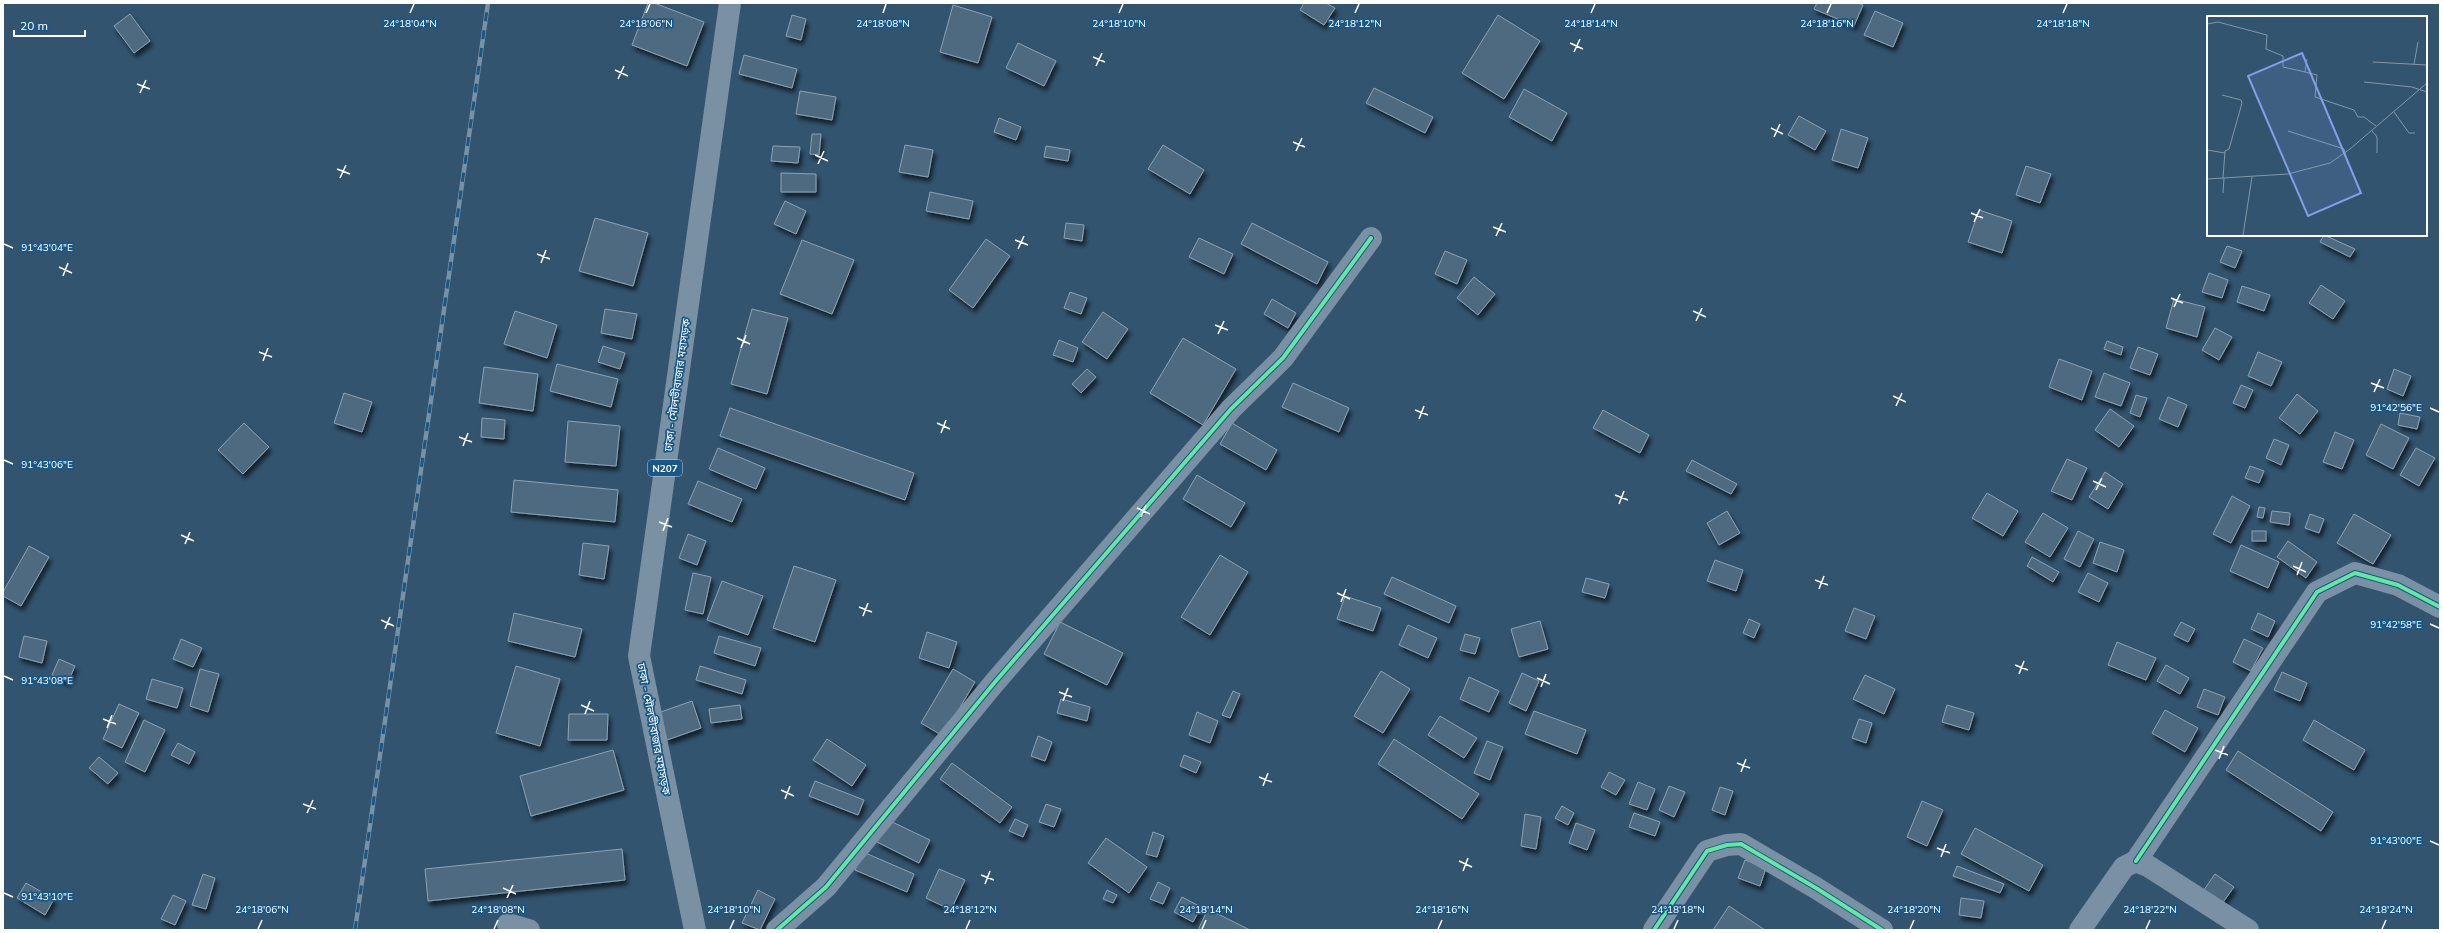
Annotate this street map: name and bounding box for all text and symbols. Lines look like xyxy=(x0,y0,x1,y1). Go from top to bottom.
scale bar xyxy=(14,12,85,38)
inset map xyxy=(2207,16,2427,236)
text: 24°18'04"N xyxy=(383,17,437,30)
text: 24°18'06"N xyxy=(619,17,673,30)
text: 24°18'08"N xyxy=(856,17,910,30)
text: 24°18'10"N xyxy=(1092,17,1146,30)
text: 24°18'12"N xyxy=(1328,17,1382,30)
text: 24°18'14"N xyxy=(1564,17,1618,30)
text: 24°18'16"N xyxy=(1800,17,1854,30)
text: 24°18'18"N xyxy=(2036,17,2090,30)
text: 20 m xyxy=(20,18,48,33)
text: 91°43'04"E xyxy=(21,241,73,254)
street label: ঢাকা - মৌলভীবাজার মহাসড়ক xyxy=(661,318,693,453)
text: 91°42'56"E xyxy=(2370,401,2422,414)
text: 91°43'06"E xyxy=(21,458,73,471)
road number: N207 xyxy=(648,460,682,476)
text: 91°42'58"E xyxy=(2370,618,2422,631)
street label: ঢাকা - মৌলভীবাজার মহাসড়ক xyxy=(634,661,674,796)
text: 91°43'08"E xyxy=(21,674,73,687)
text: 91°43'00"E xyxy=(2370,834,2422,847)
text: 91°43'10"E xyxy=(21,890,73,903)
text: 24°18'06"N xyxy=(235,903,289,916)
text: 24°18'08"N xyxy=(471,903,525,916)
text: 24°18'10"N xyxy=(707,903,761,916)
text: 24°18'12"N xyxy=(943,903,997,916)
text: 24°18'14"N xyxy=(1179,903,1233,916)
text: 24°18'16"N xyxy=(1415,903,1469,916)
text: 24°18'18"N xyxy=(1651,903,1705,916)
text: 24°18'20"N xyxy=(1887,903,1941,916)
text: 24°18'22"N xyxy=(2123,903,2177,916)
text: 24°18'24"N xyxy=(2359,903,2413,916)

